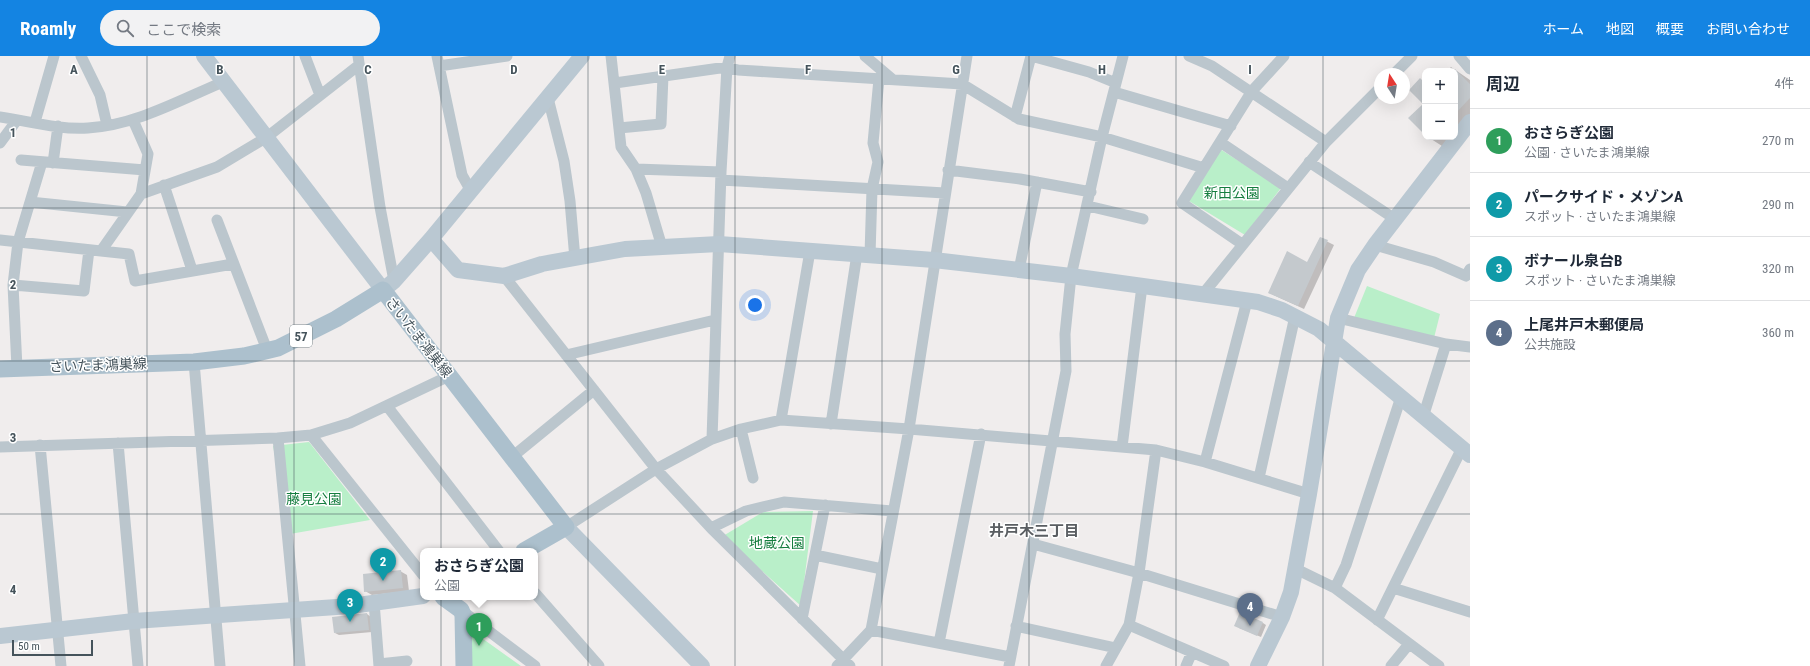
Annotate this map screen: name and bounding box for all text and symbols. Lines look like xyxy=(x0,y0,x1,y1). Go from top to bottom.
search box xyxy=(100,10,380,46)
text: Roamly xyxy=(20,17,76,40)
icon: search xyxy=(114,17,136,39)
text: ここで検索 xyxy=(146,21,221,39)
text: ホーム xyxy=(1542,21,1584,37)
text: 地図 xyxy=(1606,21,1634,37)
text: 概要 xyxy=(1656,21,1684,37)
text: お問い合わせ xyxy=(1706,21,1790,37)
text: A xyxy=(70,62,78,77)
text: B xyxy=(216,62,224,77)
text: C xyxy=(364,62,372,77)
text: D xyxy=(510,62,518,77)
text: E xyxy=(659,62,666,77)
text: F xyxy=(805,62,811,77)
text: G xyxy=(952,62,960,77)
text: H xyxy=(1098,62,1106,77)
text: I xyxy=(1248,62,1252,77)
north arrow xyxy=(1374,68,1410,104)
map controls xyxy=(1422,68,1458,140)
button: + xyxy=(1422,68,1458,104)
text: 周辺 xyxy=(1486,74,1520,94)
text: 4件 xyxy=(1775,76,1794,91)
button: − xyxy=(1422,104,1458,140)
text: おさらぎ公園 xyxy=(1524,124,1614,142)
text: 1 xyxy=(10,125,16,140)
text: 1 xyxy=(1496,133,1502,148)
text: 270 m xyxy=(1762,133,1794,148)
text: 公園 · さいたま鴻巣線 xyxy=(1524,145,1650,160)
park label: 新田公園 xyxy=(1204,185,1260,201)
text: パークサイド・メゾンA xyxy=(1524,188,1683,206)
text: 2 xyxy=(1496,197,1502,212)
text: 290 m xyxy=(1762,197,1794,212)
text: スポット · さいたま鴻巣線 xyxy=(1524,209,1676,224)
text: ボナール泉台B xyxy=(1524,252,1622,270)
text: 3 xyxy=(1496,261,1502,276)
text: 320 m xyxy=(1762,261,1794,276)
text: スポット · さいたま鴻巣線 xyxy=(1524,273,1676,288)
text: 2 xyxy=(10,277,17,292)
street label: さいたま鴻巣線 xyxy=(383,294,455,380)
your location xyxy=(745,295,765,315)
text: 上尾井戸木郵便局 xyxy=(1524,316,1644,334)
road number: 57 xyxy=(290,325,312,347)
text: 4 xyxy=(1496,325,1502,340)
text: 360 m xyxy=(1762,325,1794,340)
text: 公共施設 xyxy=(1524,337,1576,352)
street label: さいたま鴻巣線 xyxy=(49,355,147,375)
text: 3 xyxy=(10,430,16,445)
park label: 藤見公園 xyxy=(286,491,342,507)
district label: 井戸木三丁目 xyxy=(989,522,1079,540)
park label: 地蔵公園 xyxy=(749,535,805,551)
pin: 2 xyxy=(370,548,396,581)
popup xyxy=(420,548,538,600)
text: おさらぎ公園 xyxy=(434,557,524,575)
text: 公園 xyxy=(434,578,460,593)
text: 4 xyxy=(10,582,17,597)
pin: 3 xyxy=(337,589,363,622)
pin: 4 xyxy=(1237,593,1263,626)
pin: 1 xyxy=(466,613,492,646)
scale bar xyxy=(12,638,93,657)
text: 50 m xyxy=(18,640,40,653)

